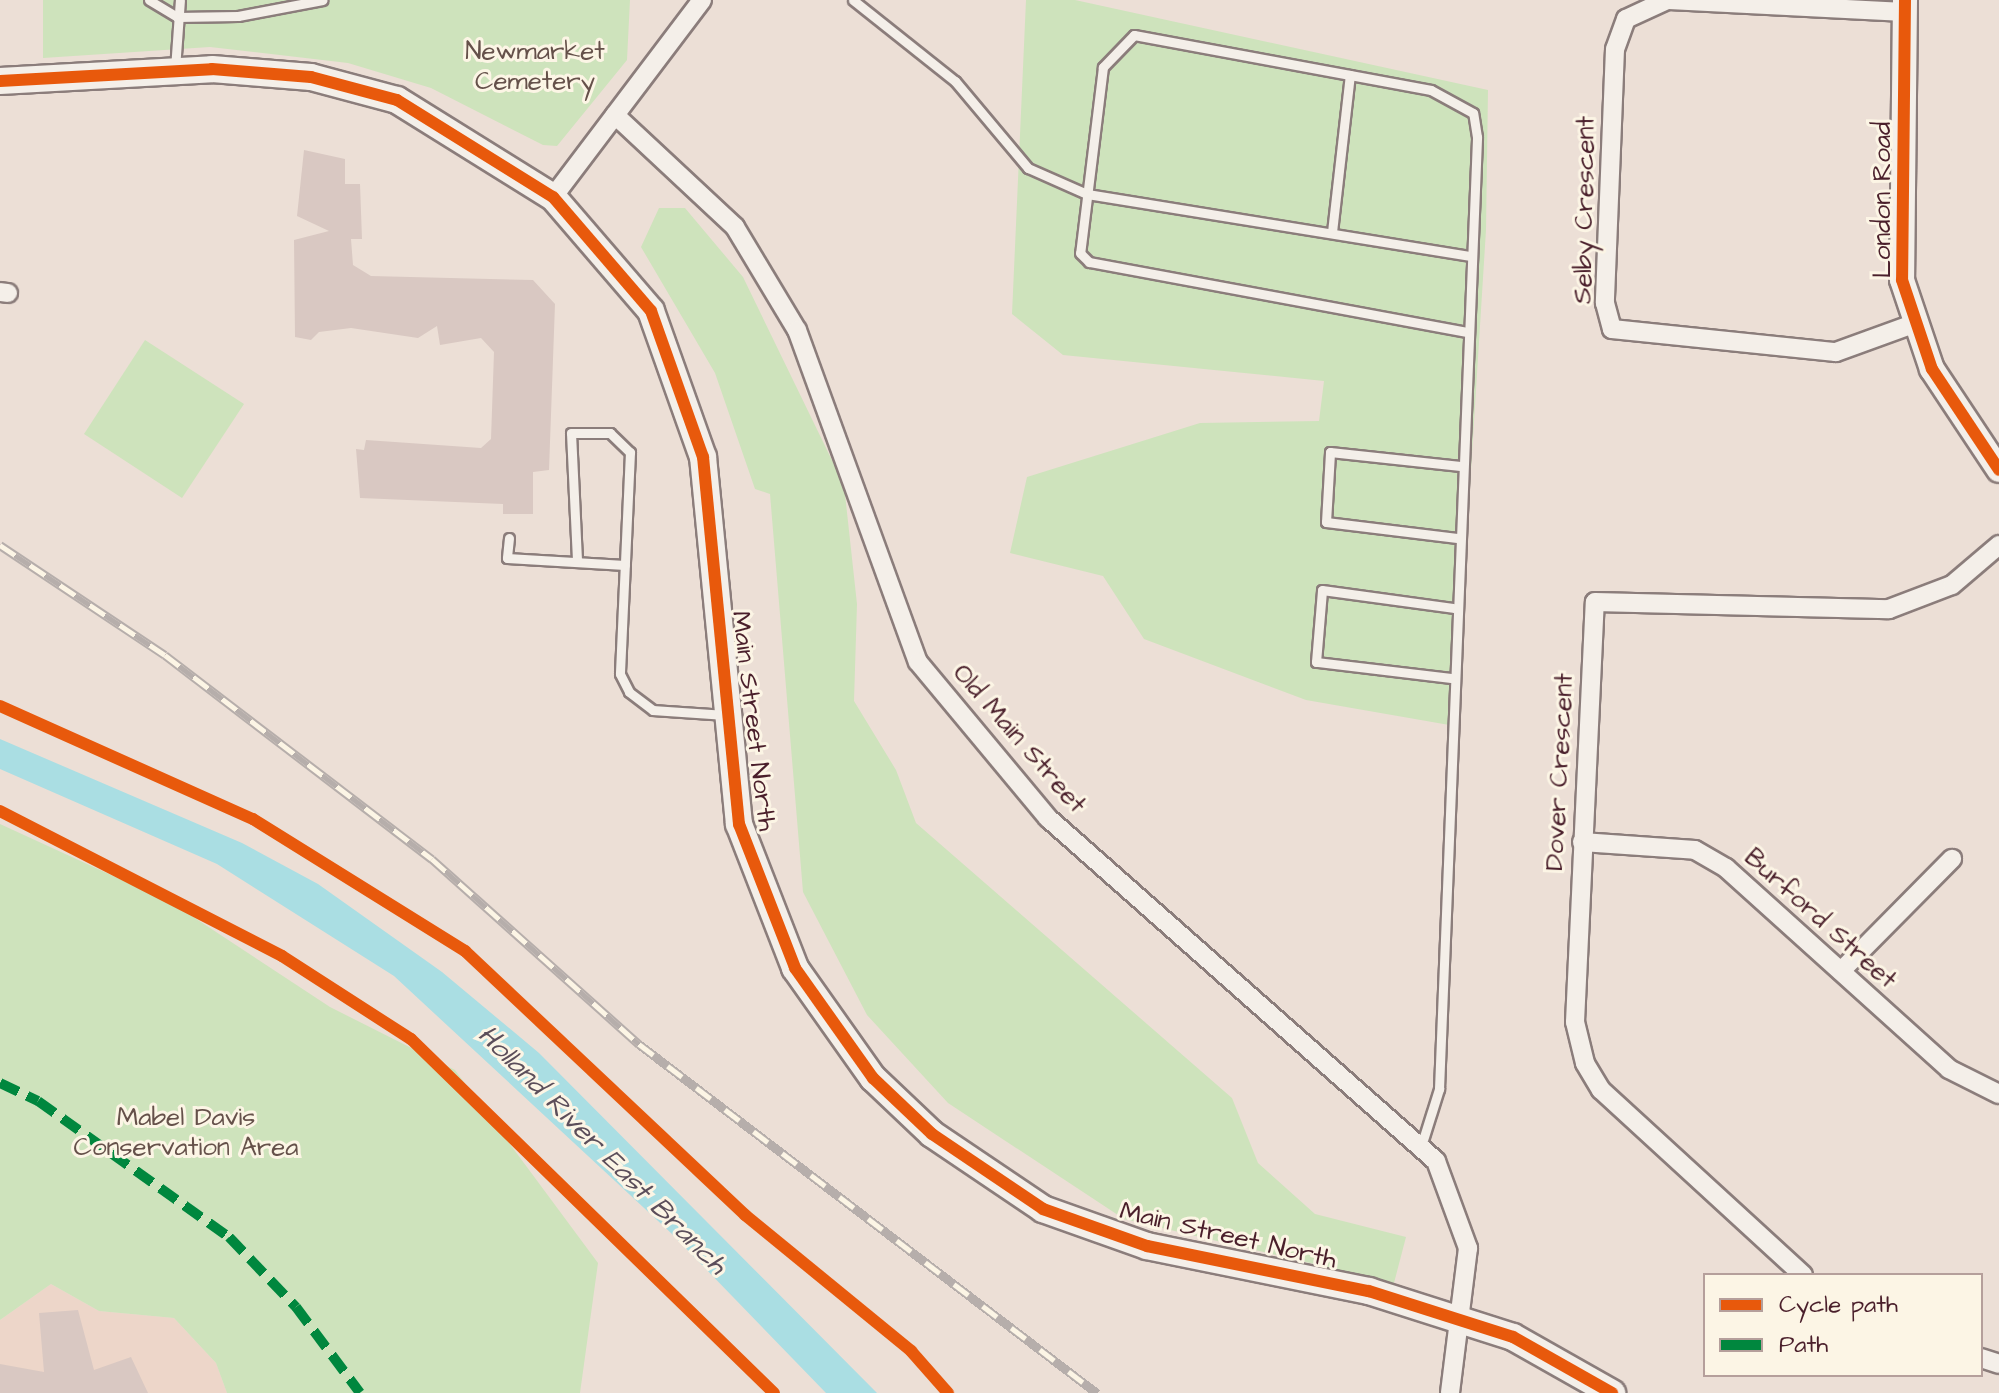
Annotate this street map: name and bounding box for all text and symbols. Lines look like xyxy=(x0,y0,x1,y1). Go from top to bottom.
park label: Newmarket Cemetery xyxy=(465,36,605,98)
street label: Selby Crescent xyxy=(1568,116,1602,304)
street label: London Road xyxy=(1867,122,1899,278)
street label: Main Street North xyxy=(724,609,782,833)
street label: Old Main Street xyxy=(946,658,1092,820)
street label: Dover Crescent xyxy=(1539,672,1581,872)
street label: Burford Street xyxy=(1737,842,1903,996)
water label: Holland River East Branch xyxy=(470,1018,734,1282)
park label: Mabel Davis Conservation Area xyxy=(74,1102,298,1164)
street label: Main Street North xyxy=(1117,1196,1339,1276)
legend xyxy=(1703,1273,1983,1377)
text: Cycle path xyxy=(1779,1288,1898,1322)
text: Path xyxy=(1779,1328,1828,1362)

